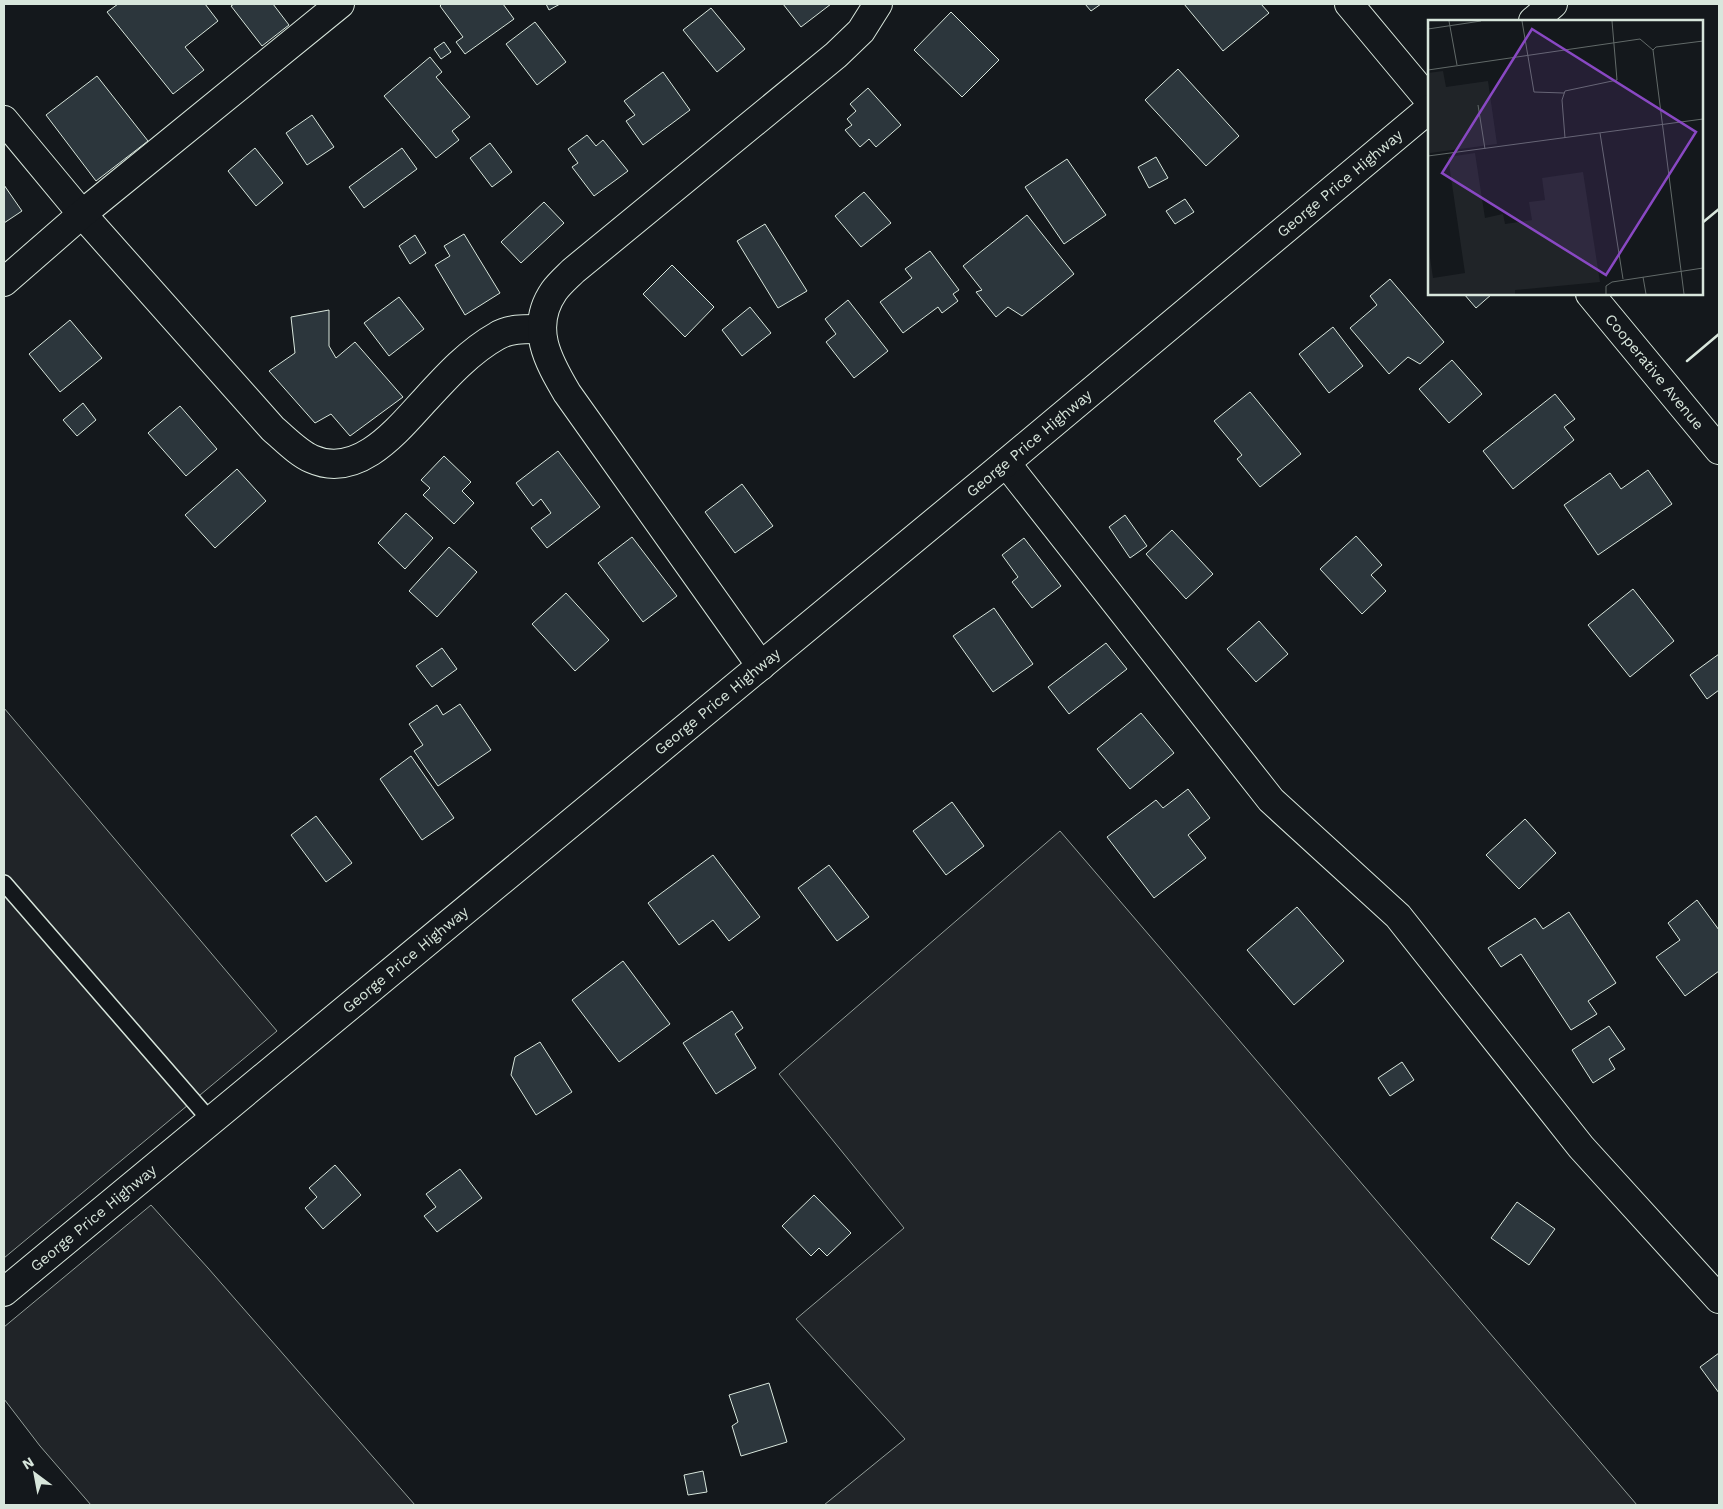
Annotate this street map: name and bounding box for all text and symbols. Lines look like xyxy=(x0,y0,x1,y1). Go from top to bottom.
inset map xyxy=(1428,20,1703,295)
street label: George Price Highway xyxy=(1274,126,1407,241)
street label: Cooperative Avenue xyxy=(1601,310,1707,433)
street label: George Price Highway xyxy=(963,386,1096,501)
street label: George Price Highway xyxy=(651,644,784,759)
street label: George Price Highway xyxy=(339,902,472,1017)
street label: George Price Highway xyxy=(27,1161,160,1275)
north arrow xyxy=(10,1449,60,1499)
text: N xyxy=(19,1453,37,1473)

